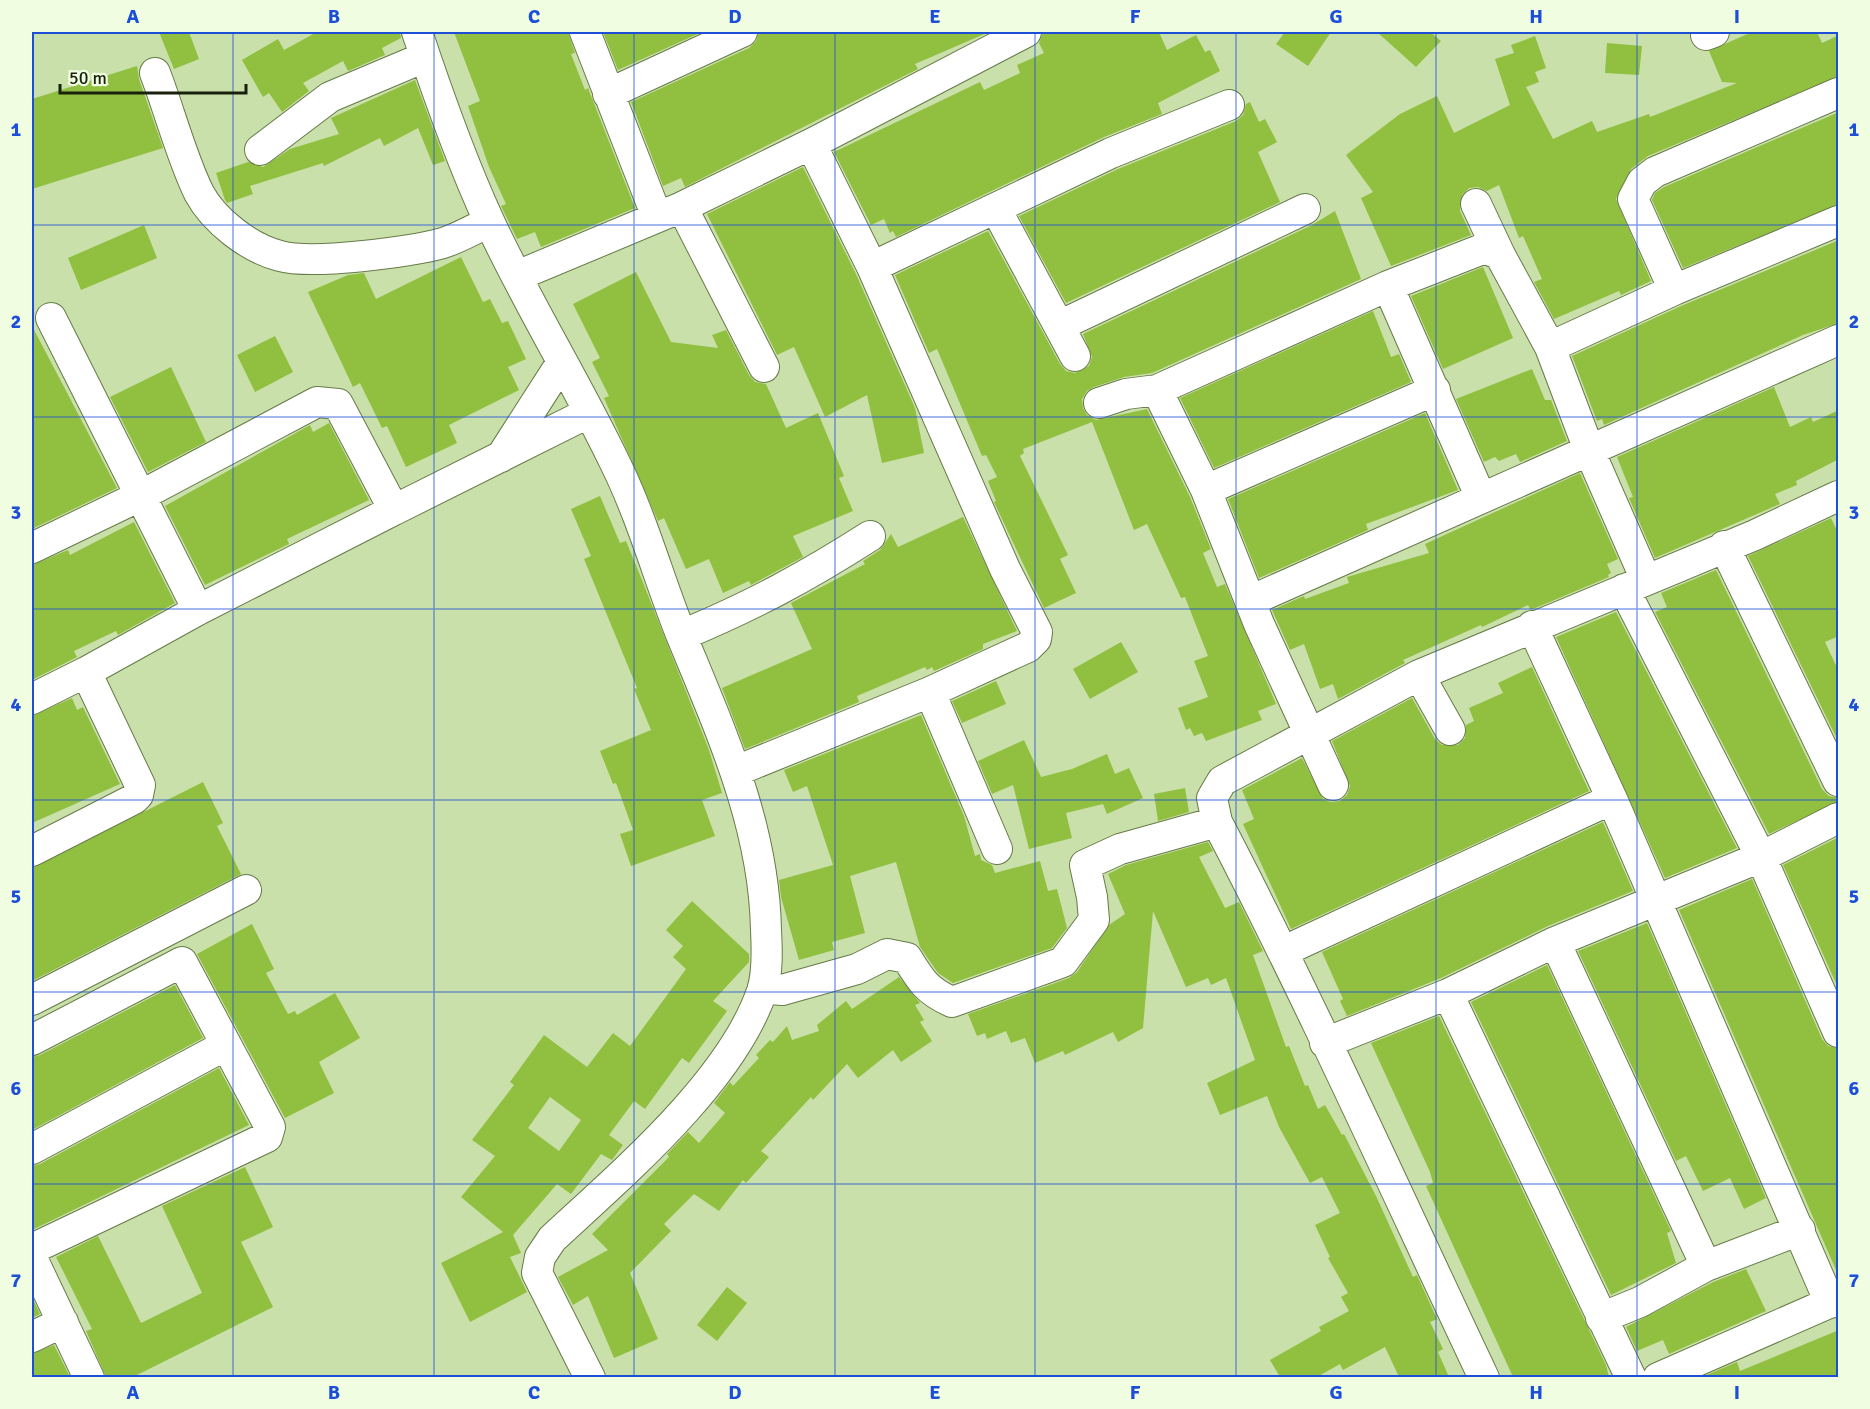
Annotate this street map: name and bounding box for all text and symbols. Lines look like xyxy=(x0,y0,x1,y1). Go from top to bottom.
text: A xyxy=(127,4,140,29)
text: B xyxy=(328,4,340,29)
text: C xyxy=(528,4,540,29)
text: D xyxy=(728,4,742,29)
text: E xyxy=(929,4,941,29)
text: F xyxy=(1130,4,1141,29)
text: G xyxy=(1329,4,1343,29)
text: H xyxy=(1529,4,1543,29)
text: I xyxy=(1734,4,1740,29)
scale bar xyxy=(60,57,246,95)
text: 50 m xyxy=(69,67,107,89)
text: 1 xyxy=(11,117,22,142)
text: 1 xyxy=(1849,117,1860,142)
text: 2 xyxy=(11,309,21,334)
text: 2 xyxy=(1849,309,1859,334)
text: 3 xyxy=(11,500,21,525)
text: 3 xyxy=(1849,500,1859,525)
text: 4 xyxy=(11,692,22,717)
text: 4 xyxy=(1849,692,1860,717)
text: 5 xyxy=(11,884,21,909)
text: 5 xyxy=(1849,884,1859,909)
text: 6 xyxy=(11,1076,22,1101)
text: 6 xyxy=(1849,1076,1860,1101)
text: 7 xyxy=(11,1268,22,1293)
text: 7 xyxy=(1849,1268,1860,1293)
text: A xyxy=(127,1380,140,1405)
text: B xyxy=(328,1380,340,1405)
text: C xyxy=(528,1380,540,1405)
text: D xyxy=(728,1380,742,1405)
text: E xyxy=(929,1380,941,1405)
text: F xyxy=(1130,1380,1141,1405)
text: G xyxy=(1329,1380,1343,1405)
text: H xyxy=(1529,1380,1543,1405)
text: I xyxy=(1734,1380,1740,1405)

